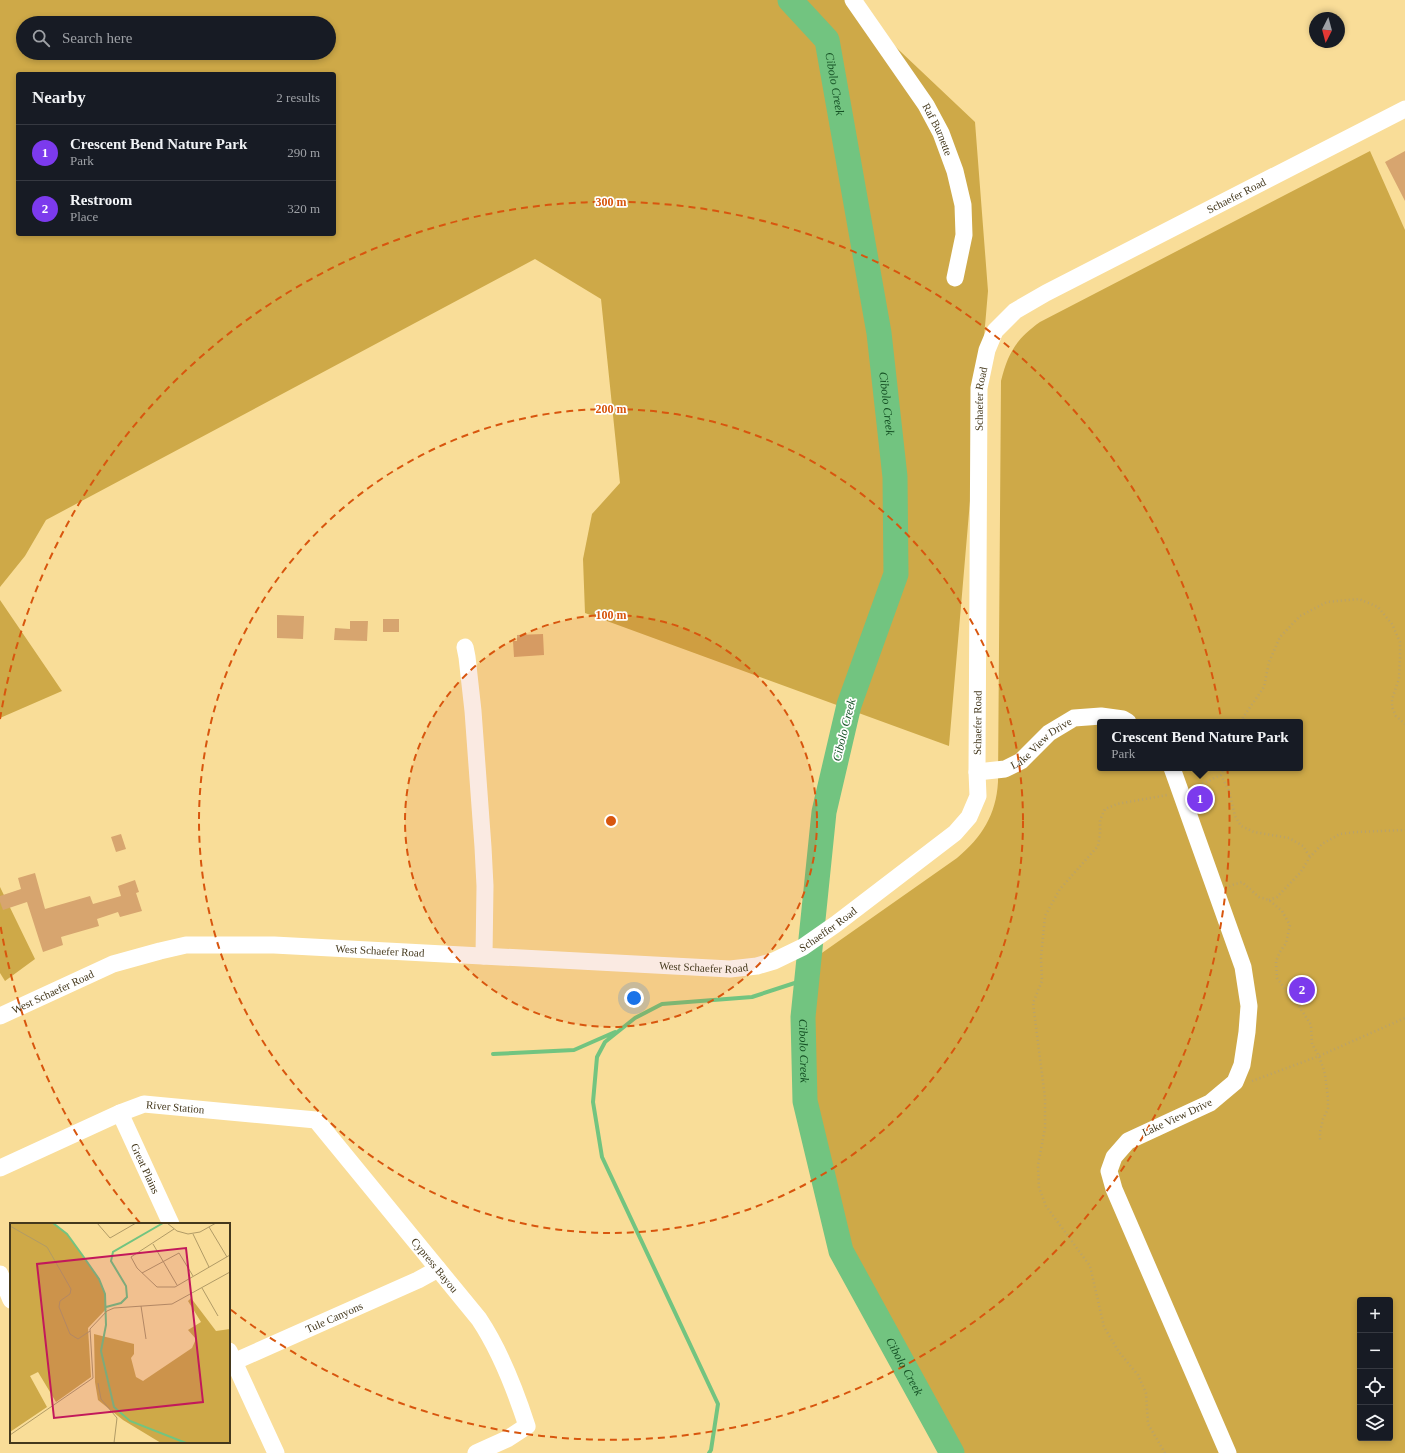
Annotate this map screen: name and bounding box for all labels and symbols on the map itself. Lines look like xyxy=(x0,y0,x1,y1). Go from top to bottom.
north arrow xyxy=(1309,12,1345,48)
water label: Cibolo Creek xyxy=(822,51,847,117)
street label: Raf Burnette xyxy=(920,101,955,157)
street label: Schaefer Road xyxy=(1205,175,1268,216)
text: 300 m xyxy=(596,195,627,209)
street label: Schaefer Road xyxy=(973,365,989,431)
water label: Cibolo Creek xyxy=(876,371,897,437)
text: 200 m xyxy=(596,402,627,416)
text: 100 m xyxy=(596,608,627,622)
street label: Schaefer Road xyxy=(971,690,983,755)
water label: Cibolo Creek xyxy=(829,697,859,763)
street label: Lake View Drive xyxy=(1009,715,1074,771)
pin: 1 xyxy=(1187,784,1213,814)
centre of rings xyxy=(604,814,618,828)
street label: Schaeffer Road xyxy=(797,904,859,954)
street label: West Schaefer Road xyxy=(335,942,425,959)
street label: West Schaefer Road xyxy=(659,959,749,975)
street label: West Schaefer Road xyxy=(10,967,96,1016)
pin: 2 xyxy=(1289,975,1315,1005)
your location xyxy=(624,988,644,1008)
water label: Cibolo Creek xyxy=(796,1019,812,1084)
street label: Lake View Drive xyxy=(1140,1096,1214,1138)
street label: River Station xyxy=(146,1098,205,1116)
street label: Great Plains xyxy=(129,1141,162,1196)
inset map xyxy=(10,1223,230,1443)
street label: Cypress Bayou xyxy=(409,1235,461,1295)
street label: Tule Canyons xyxy=(304,1299,364,1335)
water label: Cibolo Creek xyxy=(883,1335,926,1398)

